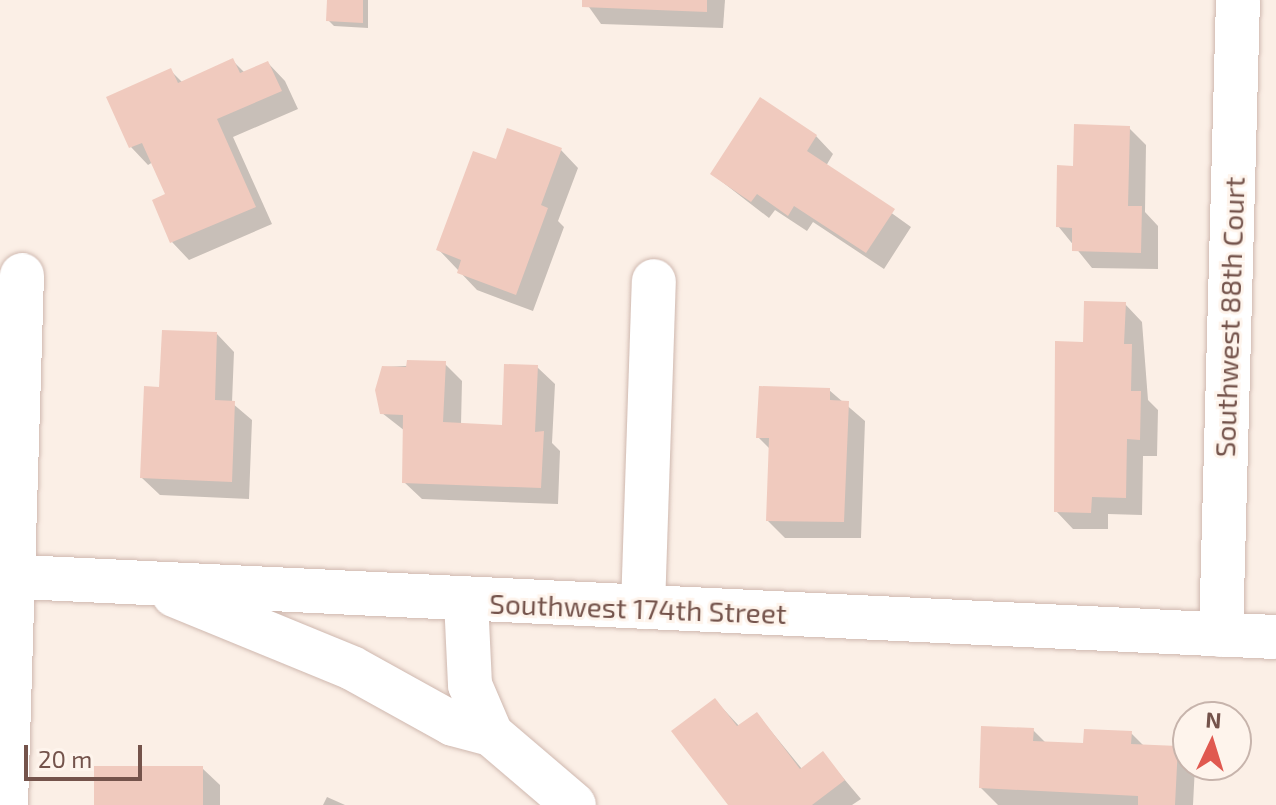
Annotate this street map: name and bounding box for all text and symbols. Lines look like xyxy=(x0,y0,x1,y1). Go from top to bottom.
street label: Southwest 88th Court xyxy=(1207,176,1251,458)
street label: Southwest 174th Street xyxy=(489,586,787,630)
north arrow xyxy=(1172,701,1252,781)
text: N xyxy=(1205,706,1222,733)
scale bar xyxy=(28,729,146,779)
text: 20 m xyxy=(38,744,92,773)

